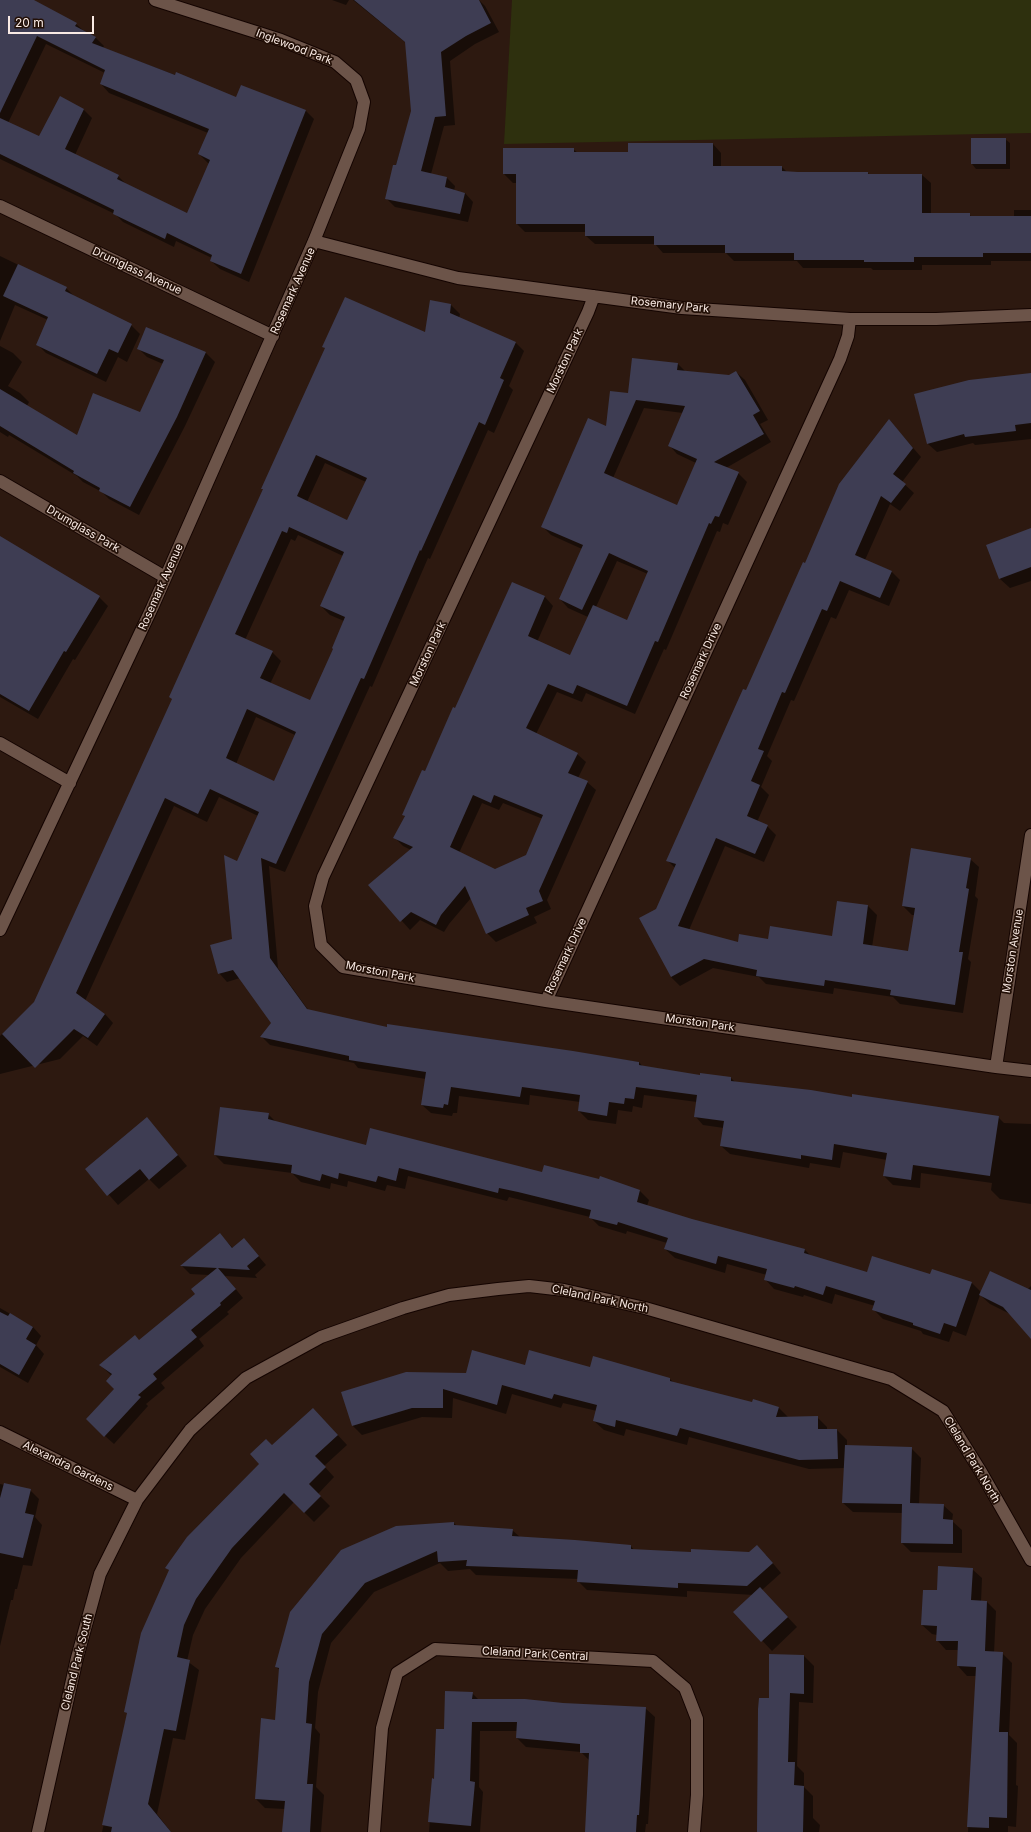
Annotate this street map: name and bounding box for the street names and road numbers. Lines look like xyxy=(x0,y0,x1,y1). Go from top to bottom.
street label: Inglewood Park xyxy=(254,26,334,68)
street label: Drumglass Avenue xyxy=(90,244,184,298)
street label: Rosemark Avenue xyxy=(268,246,318,336)
street label: Rosemary Park xyxy=(630,294,710,316)
street label: Morston Park xyxy=(544,327,586,395)
street label: Drumglass Park xyxy=(44,503,122,555)
street label: Rosemark Avenue xyxy=(136,542,186,632)
street label: Morston Park xyxy=(407,620,449,688)
street label: Rosemark Drive xyxy=(678,621,724,701)
street label: Morston Avenue xyxy=(1000,908,1026,994)
street label: Rosemark Drive xyxy=(543,916,589,996)
street label: Morston Park xyxy=(345,959,415,985)
street label: Morston Park xyxy=(665,1012,735,1034)
street label: Cleland Park North xyxy=(551,1282,649,1316)
street label: Cleland Park North xyxy=(941,1415,1003,1505)
street label: Alexandra Gardens xyxy=(21,1438,115,1494)
street label: Cleland Park South xyxy=(59,1612,95,1712)
street label: Cleland Park Central xyxy=(481,1645,589,1663)

